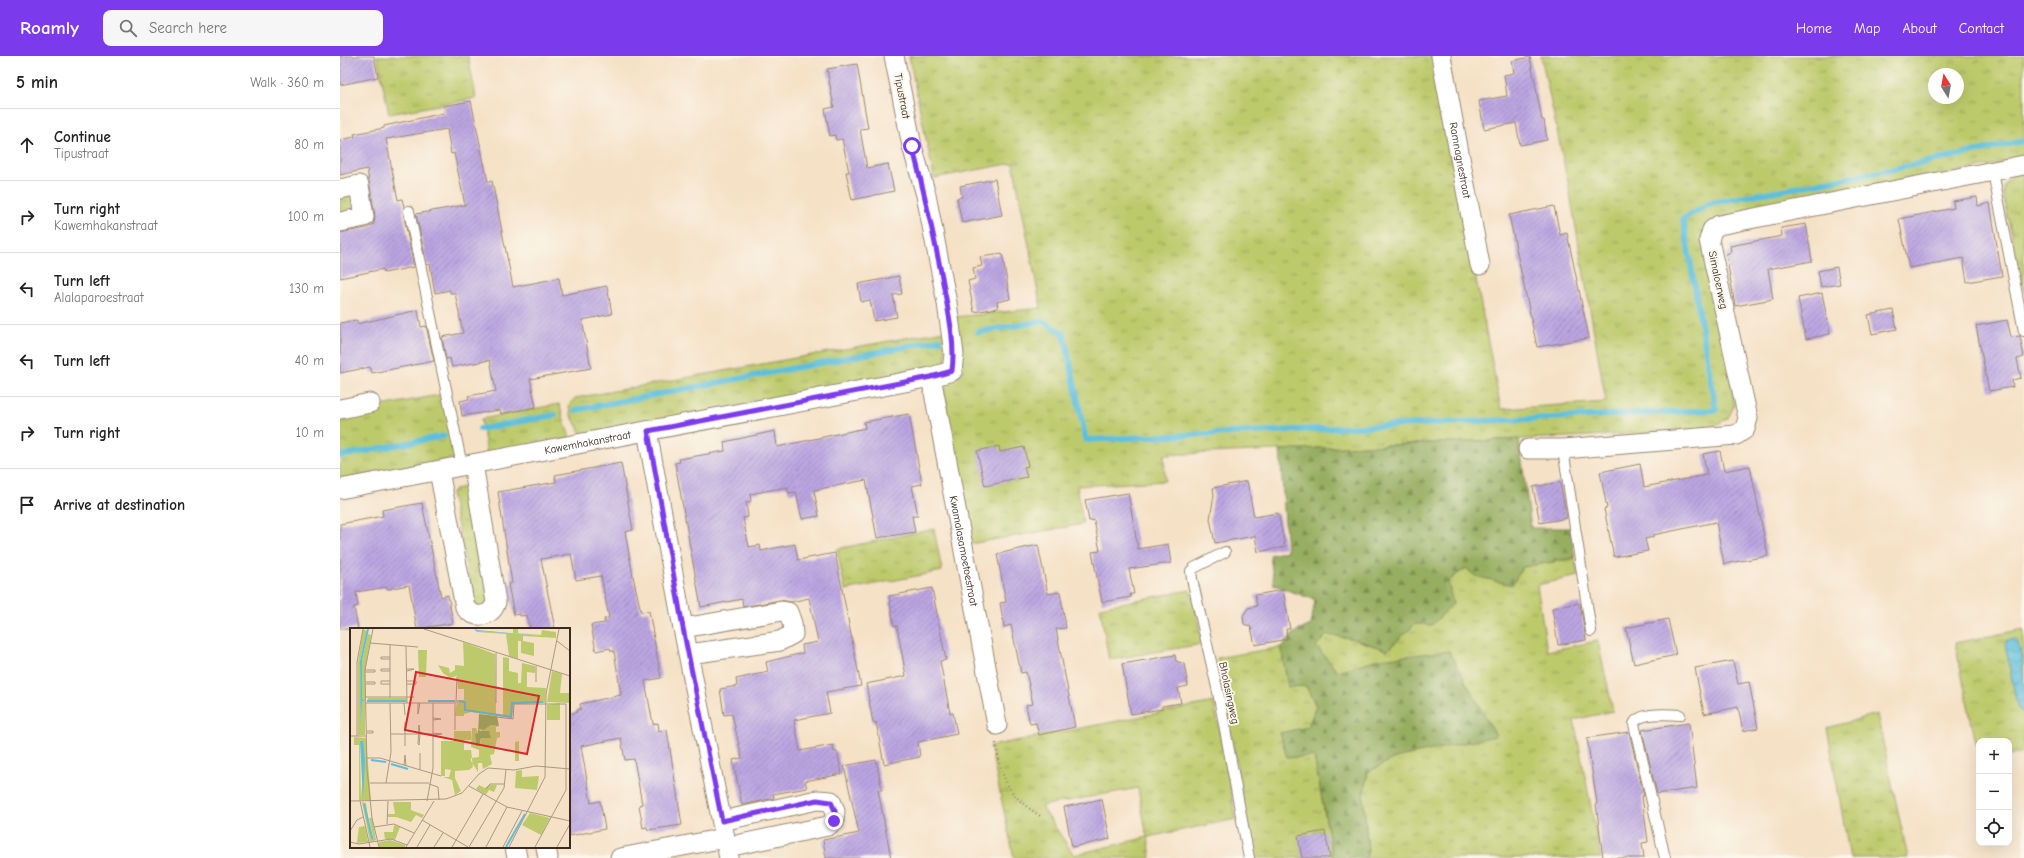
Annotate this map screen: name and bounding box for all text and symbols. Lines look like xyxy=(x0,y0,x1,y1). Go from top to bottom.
search box xyxy=(103,10,383,46)
text: Roamly xyxy=(20,17,79,39)
icon: search xyxy=(117,17,139,39)
text: Search here xyxy=(149,19,227,37)
text: Home xyxy=(1796,20,1832,37)
text: Map xyxy=(1854,20,1880,37)
text: About xyxy=(1902,20,1937,37)
text: Contact xyxy=(1959,20,2004,37)
north arrow xyxy=(1928,68,1964,104)
street label: Tipustraat xyxy=(891,72,913,121)
text: 5 min xyxy=(16,73,58,92)
text: Walk · 360 m xyxy=(250,75,324,90)
street label: Ramnagnestraat xyxy=(1447,121,1474,200)
text: Continue xyxy=(54,128,111,146)
icon: ahead xyxy=(16,134,38,156)
text: 80 m xyxy=(294,137,324,152)
route start xyxy=(903,137,921,155)
text: Tipustraat xyxy=(54,146,108,161)
text: Turn right xyxy=(54,200,120,218)
icon: right xyxy=(16,206,38,228)
text: 100 m xyxy=(288,209,324,224)
text: Kawemhakanstraat xyxy=(54,218,158,233)
street label: Simaloerweg xyxy=(1705,250,1731,310)
text: Turn left xyxy=(54,272,110,290)
icon: left xyxy=(16,278,38,300)
text: 130 m xyxy=(289,281,324,296)
text: Alalaparoestraat xyxy=(54,290,144,305)
icon: left xyxy=(16,350,38,372)
text: Turn left xyxy=(54,352,110,370)
text: 40 m xyxy=(295,353,324,368)
icon: right xyxy=(16,422,38,444)
text: Turn right xyxy=(54,424,120,442)
text: 10 m xyxy=(296,425,324,440)
street label: Kawemhakanstraat xyxy=(543,427,633,457)
icon: arrive xyxy=(16,494,38,516)
street label: Kwamalasamoetoestraat xyxy=(947,494,981,608)
text: Arrive at destination xyxy=(54,496,185,514)
inset map xyxy=(350,628,570,848)
street label: Bholasingweg xyxy=(1216,661,1242,725)
map controls xyxy=(1976,738,2012,846)
button: + xyxy=(1976,738,2012,774)
button: − xyxy=(1976,774,2012,810)
button: locate xyxy=(1976,810,2012,846)
route end xyxy=(825,812,843,830)

